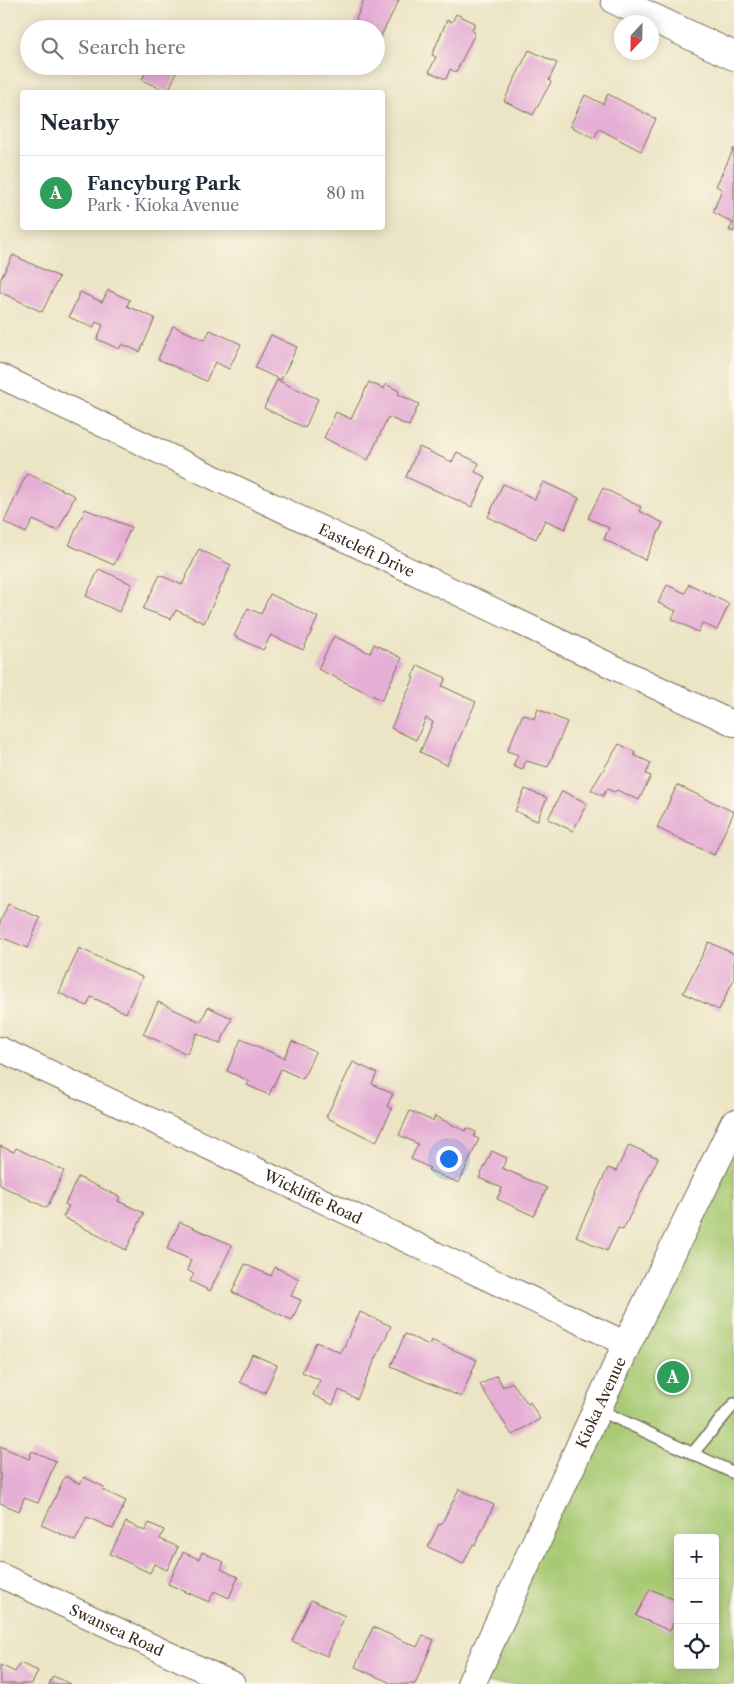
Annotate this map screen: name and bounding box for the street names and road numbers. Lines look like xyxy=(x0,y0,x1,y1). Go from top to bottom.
street label: Eastcleft Drive xyxy=(316,519,418,581)
street label: Wickliffe Road xyxy=(260,1165,365,1228)
street label: Kioka Avenue xyxy=(571,1354,629,1451)
street label: Swansea Road xyxy=(67,1599,167,1660)

